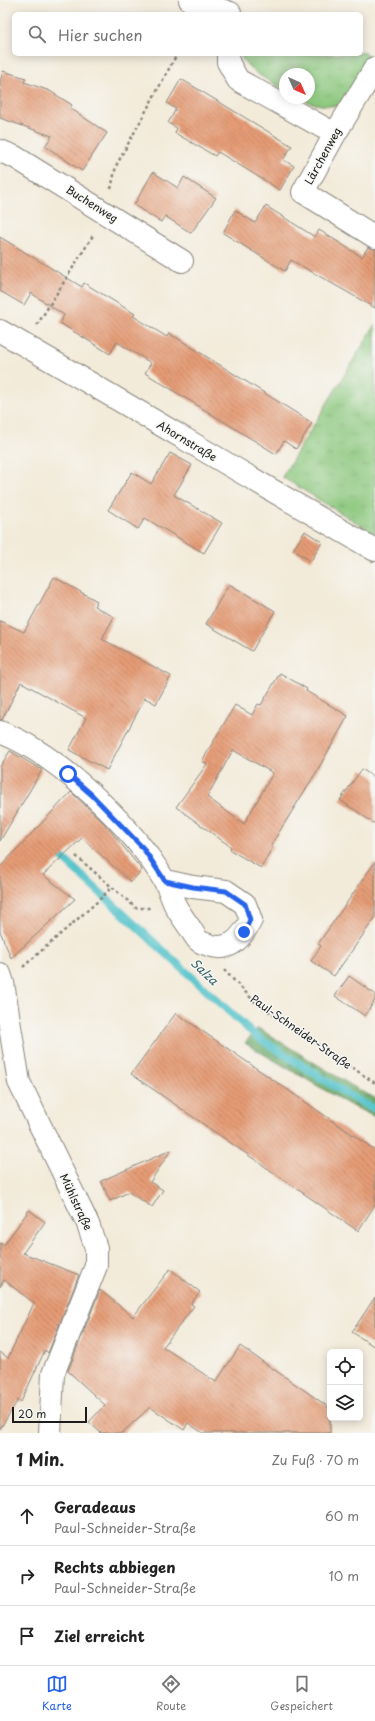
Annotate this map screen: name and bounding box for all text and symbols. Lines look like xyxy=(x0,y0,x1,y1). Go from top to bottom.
search box xyxy=(12,12,363,56)
icon: search xyxy=(26,23,48,45)
text: Hier suchen xyxy=(58,23,143,46)
north arrow xyxy=(279,68,315,104)
street label: Lärchenweg xyxy=(300,124,345,187)
street label: Buchenweg xyxy=(63,181,122,226)
street label: Ahornstraße xyxy=(154,416,221,465)
route start xyxy=(59,765,77,783)
route end xyxy=(235,923,253,941)
water label: Salza xyxy=(187,954,223,989)
street label: Paul-Schneider-Straße xyxy=(247,990,355,1073)
street label: Mühlstraße xyxy=(56,1170,97,1233)
map controls xyxy=(327,1349,363,1421)
button: locate xyxy=(327,1349,363,1385)
button: layers xyxy=(327,1385,363,1421)
scale bar xyxy=(12,1405,87,1424)
text: 20 m xyxy=(18,1405,46,1422)
text: 1 Min. xyxy=(16,1446,64,1472)
text: Zu Fuß · 70 m xyxy=(271,1450,359,1469)
text: Geradeaus xyxy=(54,1495,136,1518)
icon: ahead xyxy=(16,1505,38,1527)
text: 60 m xyxy=(325,1506,359,1525)
text: Paul-Schneider-Straße xyxy=(54,1518,196,1537)
text: Rechts abbiegen xyxy=(54,1555,175,1578)
icon: right xyxy=(16,1565,38,1587)
text: 10 m xyxy=(329,1566,359,1585)
text: Paul-Schneider-Straße xyxy=(54,1578,196,1597)
text: Ziel erreicht xyxy=(54,1624,145,1647)
icon: arrive xyxy=(16,1625,38,1647)
tab: Karte xyxy=(42,1673,72,1714)
tab: Route xyxy=(156,1673,186,1714)
tab: Gespeichert xyxy=(270,1673,333,1714)

